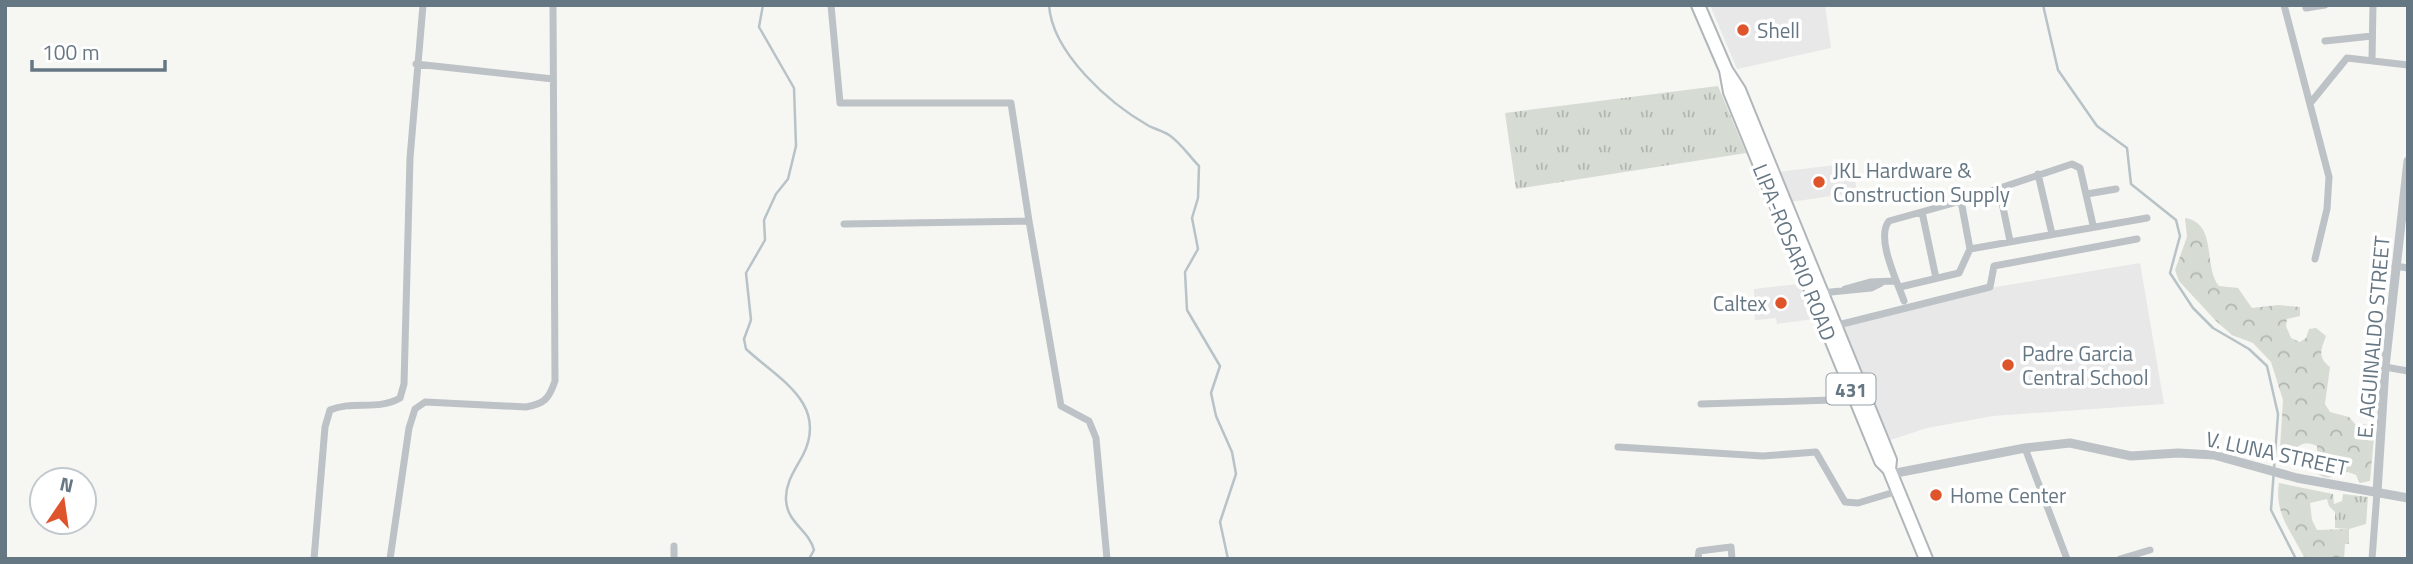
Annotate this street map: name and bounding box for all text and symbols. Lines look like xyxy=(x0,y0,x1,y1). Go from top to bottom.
place label: Shell xyxy=(1757,14,1800,46)
marker: Shell xyxy=(1735,22,1751,38)
scale bar xyxy=(32,28,164,72)
text: 100 m xyxy=(42,36,99,68)
place label: JKL Hardware & Construction Supply xyxy=(1833,154,2010,210)
street label: LIPA-ROSARIO ROAD xyxy=(1745,159,1845,345)
marker: JKL Hardware & Construction Supply xyxy=(1811,174,1827,190)
street label: E. AGUINALDO STREET xyxy=(2348,234,2398,440)
place label: Caltex xyxy=(1713,287,1768,319)
marker: Caltex xyxy=(1773,295,1789,311)
place label: Padre Garcia Central School xyxy=(2022,337,2149,393)
marker: Padre Garcia Central School xyxy=(2000,357,2016,373)
road number: 431 xyxy=(1826,374,1876,404)
street label: V. LUNA STREET xyxy=(2203,422,2351,484)
north arrow xyxy=(28,466,98,536)
text: N xyxy=(57,468,77,500)
place label: Home Center xyxy=(1950,479,2066,511)
marker: Home Center xyxy=(1928,487,1944,503)

